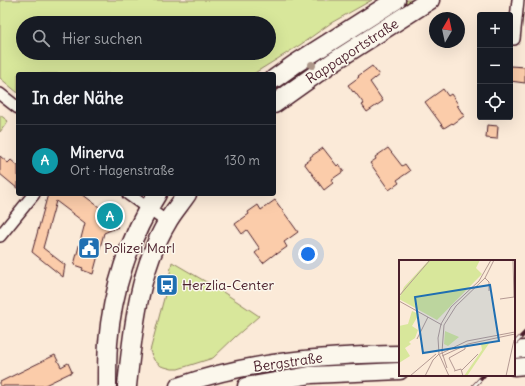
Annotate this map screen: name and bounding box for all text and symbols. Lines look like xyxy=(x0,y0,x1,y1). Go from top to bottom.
north arrow xyxy=(429,12,465,48)
map controls xyxy=(477,12,513,120)
button: + xyxy=(477,12,513,48)
street label: Rappaportstraße xyxy=(302,14,402,88)
search box xyxy=(16,16,276,60)
icon: search xyxy=(30,27,52,49)
text: Hier suchen xyxy=(62,29,142,48)
button: − xyxy=(477,48,513,84)
button: locate xyxy=(477,84,513,120)
text: In der Nähe xyxy=(32,87,124,109)
text: Minerva xyxy=(70,143,124,162)
text: A xyxy=(41,152,49,169)
text: 130 m xyxy=(224,152,260,169)
text: Ort · Hagenstraße xyxy=(70,162,174,179)
pin: A xyxy=(97,201,123,231)
public building icon: Polizei Marl xyxy=(76,235,102,261)
place label: Polizei Marl xyxy=(104,239,175,257)
your location xyxy=(298,244,318,264)
inset map xyxy=(399,260,515,376)
bus stop icon: Herzlia-Center xyxy=(154,272,180,298)
place label: Herzlia-Center xyxy=(182,276,274,294)
street label: Bergstraße xyxy=(252,348,324,376)

